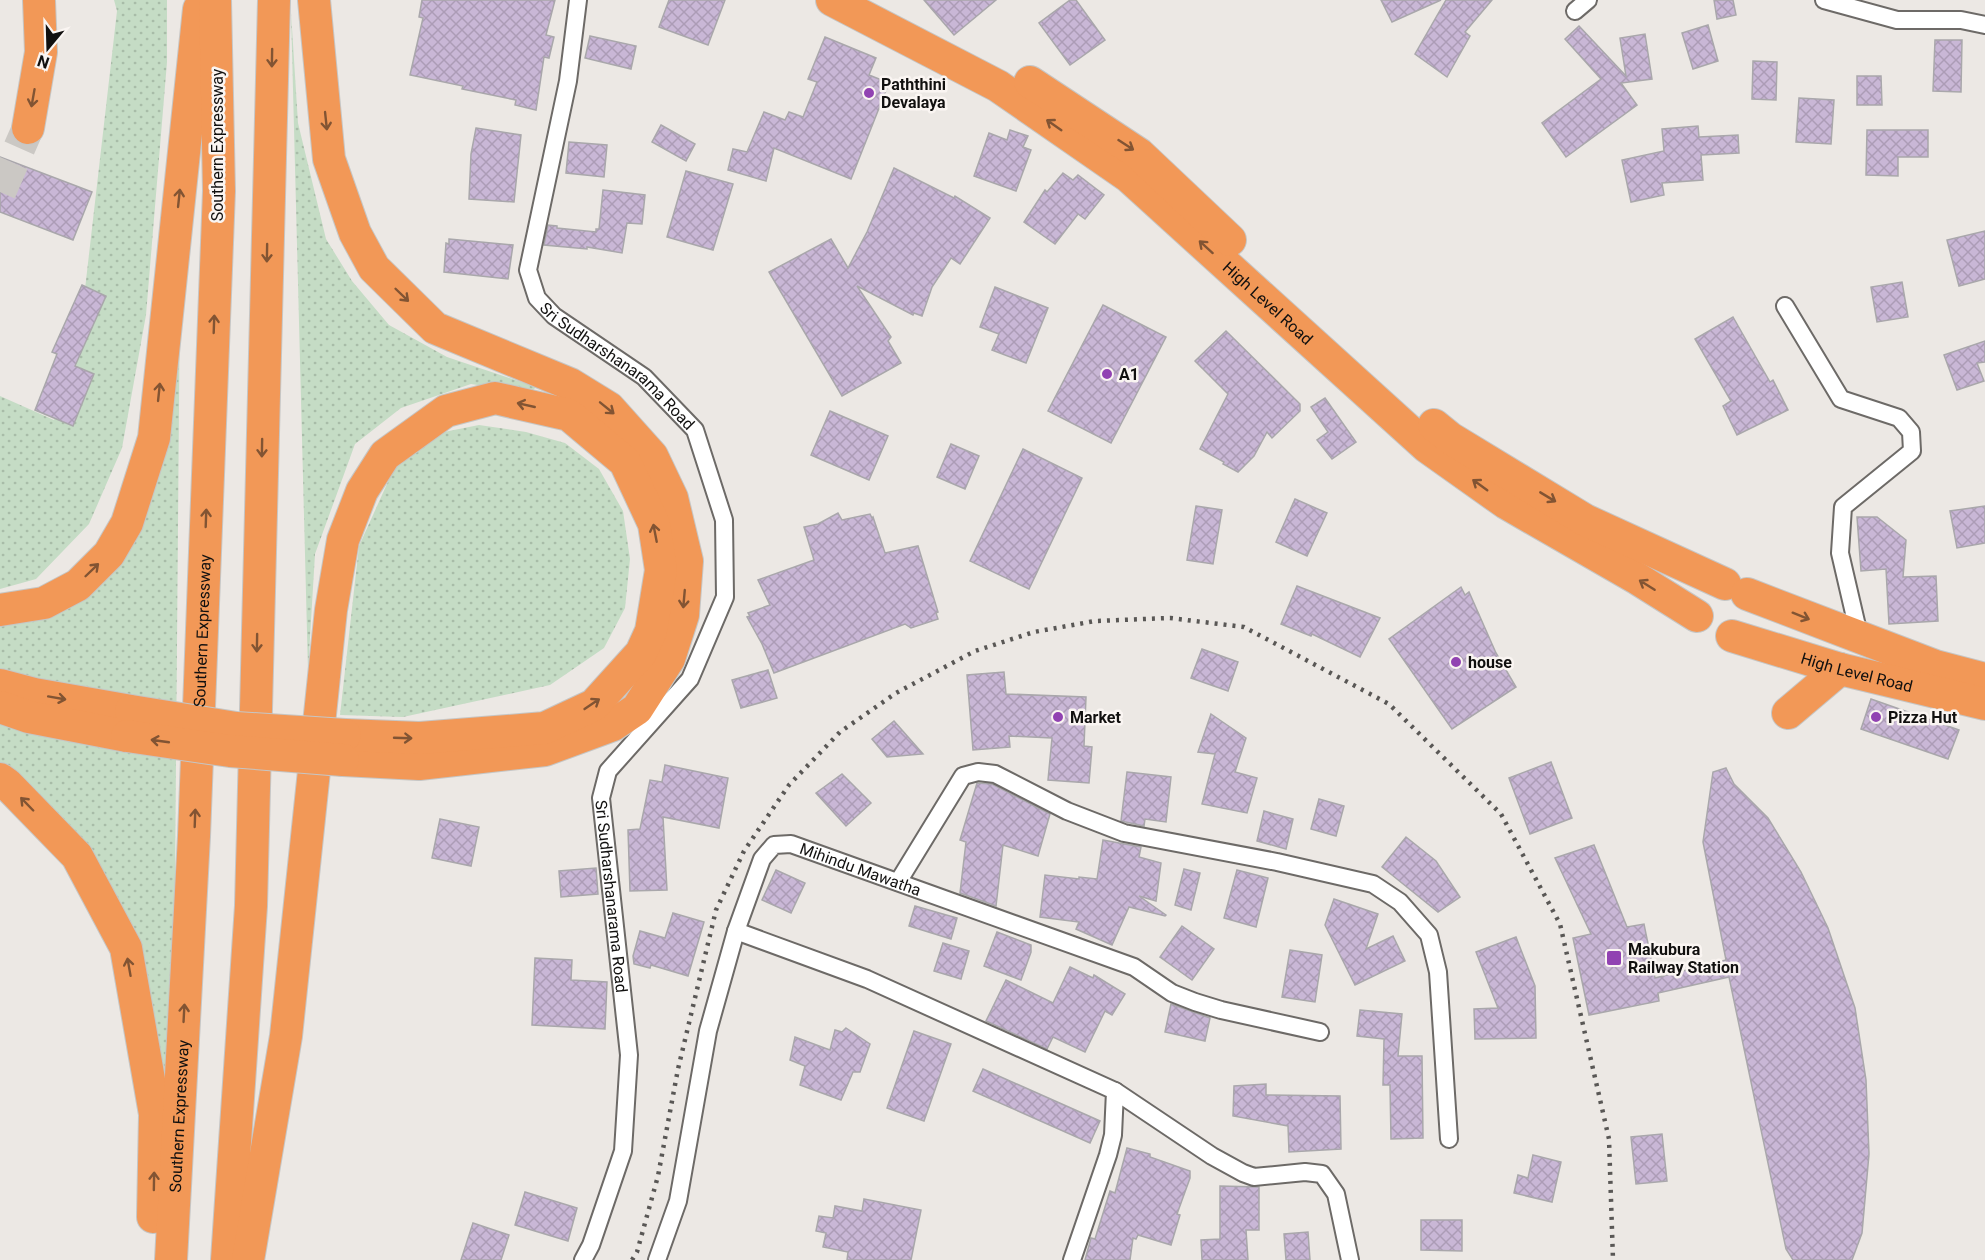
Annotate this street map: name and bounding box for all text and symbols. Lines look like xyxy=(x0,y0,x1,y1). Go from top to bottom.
north arrow xyxy=(18,18,78,78)
one-way arrow xyxy=(267,48,278,68)
text: N xyxy=(35,51,52,73)
street label: Southern Expressway xyxy=(208,68,227,221)
place label: Paththini Devalaya xyxy=(881,75,946,112)
marker: Paththini Devalaya xyxy=(862,86,876,100)
one-way arrow xyxy=(27,87,38,107)
one-way arrow xyxy=(321,110,332,130)
one-way arrow xyxy=(1047,119,1063,131)
one-way arrow xyxy=(1117,139,1134,152)
one-way arrow xyxy=(174,188,185,208)
one-way arrow xyxy=(1199,240,1214,254)
one-way arrow xyxy=(262,243,273,263)
street label: High Level Road xyxy=(1219,257,1317,348)
one-way arrow xyxy=(394,288,409,302)
street label: Sri Sudharshanarama Road xyxy=(536,298,699,433)
one-way arrow xyxy=(209,314,220,334)
place label: A1 xyxy=(1119,365,1139,384)
marker: A1 xyxy=(1100,367,1114,381)
one-way arrow xyxy=(154,382,165,402)
one-way arrow xyxy=(517,399,536,410)
one-way arrow xyxy=(599,402,615,415)
one-way arrow xyxy=(257,438,268,458)
one-way arrow xyxy=(1472,479,1489,491)
one-way arrow xyxy=(1539,492,1556,504)
one-way arrow xyxy=(201,509,212,529)
one-way arrow xyxy=(649,524,660,543)
street label: Southern Expressway xyxy=(190,554,214,707)
one-way arrow xyxy=(85,563,100,578)
one-way arrow xyxy=(1639,578,1656,590)
one-way arrow xyxy=(678,589,689,609)
one-way arrow xyxy=(1792,611,1810,622)
one-way arrow xyxy=(252,633,263,653)
street label: High Level Road xyxy=(1799,648,1915,696)
place label: house xyxy=(1468,653,1512,672)
marker: house xyxy=(1449,655,1463,669)
one-way arrow xyxy=(47,693,66,704)
one-way arrow xyxy=(583,698,599,710)
place label: Market xyxy=(1070,708,1121,727)
place label: Pizza Hut xyxy=(1888,708,1958,727)
marker: Market xyxy=(1051,710,1065,724)
marker: Pizza Hut xyxy=(1869,710,1883,724)
one-way arrow xyxy=(393,732,413,743)
one-way arrow xyxy=(150,735,170,746)
one-way arrow xyxy=(20,797,34,812)
street label: Sri Sudharshanarama Road xyxy=(592,799,632,994)
one-way arrow xyxy=(189,809,200,829)
street label: Mihindu Mawatha xyxy=(797,838,924,899)
place label: Makubura Railway Station xyxy=(1628,940,1739,977)
marker: Makubura Railway Station xyxy=(1605,949,1623,967)
one-way arrow xyxy=(124,957,135,977)
one-way arrow xyxy=(179,1003,190,1023)
street label: Southern Expressway xyxy=(165,1039,192,1193)
one-way arrow xyxy=(148,1171,160,1191)

